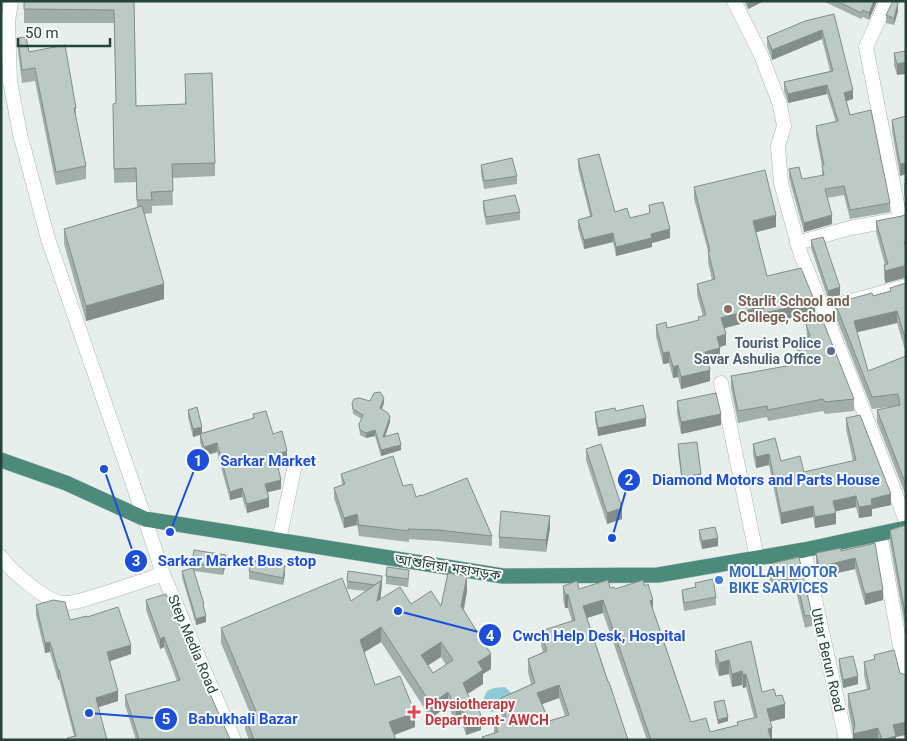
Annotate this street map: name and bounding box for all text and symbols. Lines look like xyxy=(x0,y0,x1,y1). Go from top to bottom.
scale bar xyxy=(18,15,110,47)
text: 50 m xyxy=(25,24,59,42)
place label: Starlit School and College, School xyxy=(738,293,850,325)
marker: Starlit School and College, School xyxy=(722,303,734,315)
place label: Tourist Police Savar Ashulia Office xyxy=(694,335,821,367)
marker: Tourist Police Savar Ashulia Office xyxy=(825,345,837,357)
callout: Sarkar Market xyxy=(185,445,326,475)
text: 1 xyxy=(194,452,202,470)
text: Sarkar Market xyxy=(220,452,316,470)
callout: Diamond Motors and Parts House xyxy=(617,465,889,495)
text: 2 xyxy=(625,471,634,489)
text: Diamond Motors and Parts House xyxy=(652,471,880,489)
callout: Sarkar Market Bus stop xyxy=(123,546,326,576)
street label: আশুলিয়া মহাসড়ক xyxy=(393,551,503,583)
text: 3 xyxy=(132,552,140,570)
text: Sarkar Market Bus stop xyxy=(158,552,316,570)
place label: MOLLAH MOTOR BIKE SARVICES xyxy=(729,564,838,596)
marker: MOLLAH MOTOR BIKE SARVICES xyxy=(713,574,725,586)
street label: Step Media Road xyxy=(165,592,221,696)
street label: Uttar Berun Road xyxy=(808,607,848,713)
callout: Cwch Help Desk, Hospital xyxy=(477,620,695,650)
text: 4 xyxy=(486,627,495,645)
text: Cwch Help Desk, Hospital xyxy=(513,627,685,645)
place label: Physiotherapy Department- AWCH xyxy=(425,696,549,728)
callout: Babukhali Bazar xyxy=(154,704,308,734)
marker: Physiotherapy Department- AWCH xyxy=(407,705,421,719)
text: 5 xyxy=(162,710,170,728)
text: Babukhali Bazar xyxy=(188,710,298,728)

